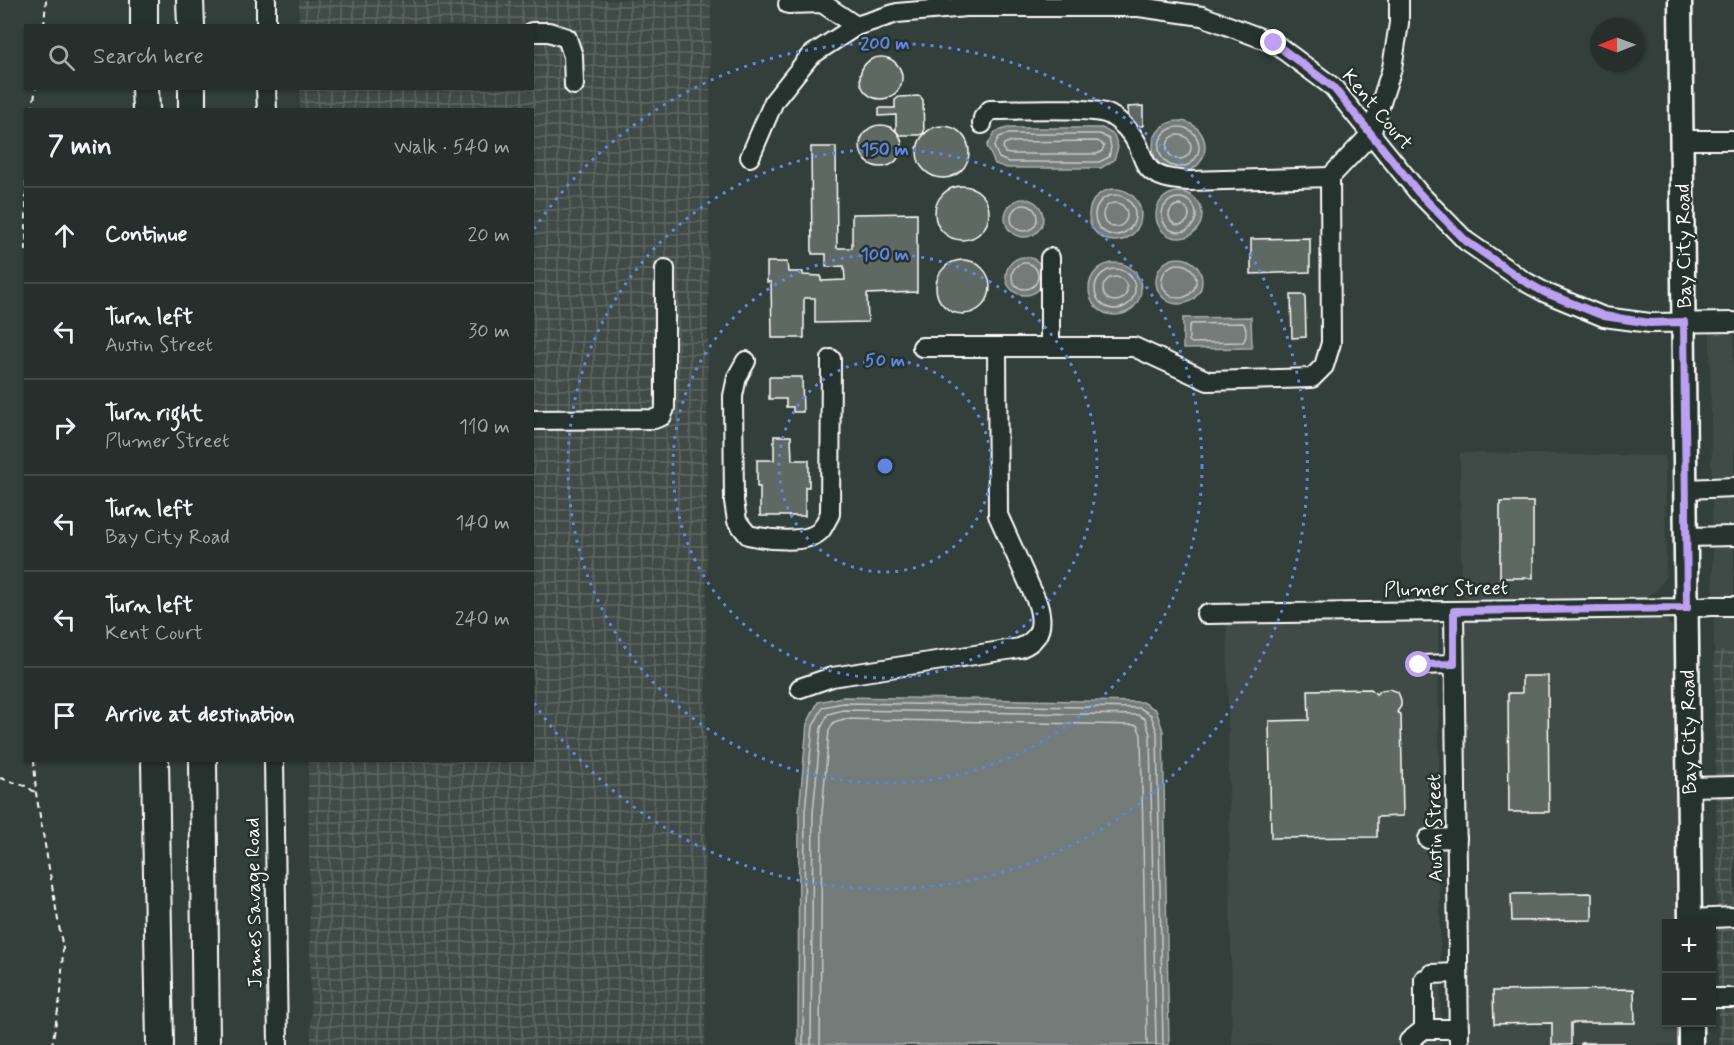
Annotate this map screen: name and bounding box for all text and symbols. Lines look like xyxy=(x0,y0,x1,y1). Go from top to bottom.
north arrow xyxy=(1590,18,1644,72)
search box xyxy=(24,24,534,90)
route end xyxy=(1260,29,1286,55)
text: 200 m xyxy=(860,32,910,56)
icon: search xyxy=(45,41,78,74)
text: Search here xyxy=(93,43,204,71)
street label: Kent Court xyxy=(1335,64,1419,156)
text: 7 min xyxy=(48,130,112,164)
text: Walk · 540 m xyxy=(394,134,510,161)
text: 150 m xyxy=(861,138,909,162)
street label: Bay City Road xyxy=(1670,183,1699,309)
icon: ahead xyxy=(48,219,81,252)
text: Continue xyxy=(105,221,187,249)
text: 20 m xyxy=(467,222,510,249)
text: 100 m xyxy=(861,243,909,267)
text: Turn left xyxy=(105,304,193,332)
icon: left xyxy=(48,315,81,348)
text: 30 m xyxy=(468,318,510,345)
text: Austin Street xyxy=(105,332,213,359)
text: 50 m xyxy=(865,349,905,373)
text: Turn right xyxy=(105,400,203,428)
icon: right xyxy=(48,411,81,444)
text: 110 m xyxy=(459,414,510,441)
text: Plumer Street xyxy=(105,428,229,455)
centre of rings xyxy=(875,456,895,476)
text: Turn left xyxy=(105,496,193,524)
icon: left xyxy=(48,507,81,540)
text: 140 m xyxy=(456,510,510,537)
text: Bay City Road xyxy=(105,524,230,551)
street label: Plumer Street xyxy=(1384,575,1508,604)
text: Turn left xyxy=(105,592,193,620)
icon: left xyxy=(48,603,81,636)
text: 240 m xyxy=(455,606,510,633)
text: Kent Court xyxy=(105,620,203,647)
route start xyxy=(1405,651,1431,677)
street label: Bay City Road xyxy=(1675,669,1704,795)
icon: arrive xyxy=(48,699,81,732)
text: Arrive at destination xyxy=(105,701,295,729)
street label: Austin Street xyxy=(1421,774,1450,882)
street label: James Savage Road xyxy=(240,817,270,989)
map controls xyxy=(1662,919,1716,1027)
button: + xyxy=(1662,919,1716,973)
button: − xyxy=(1662,973,1716,1027)

